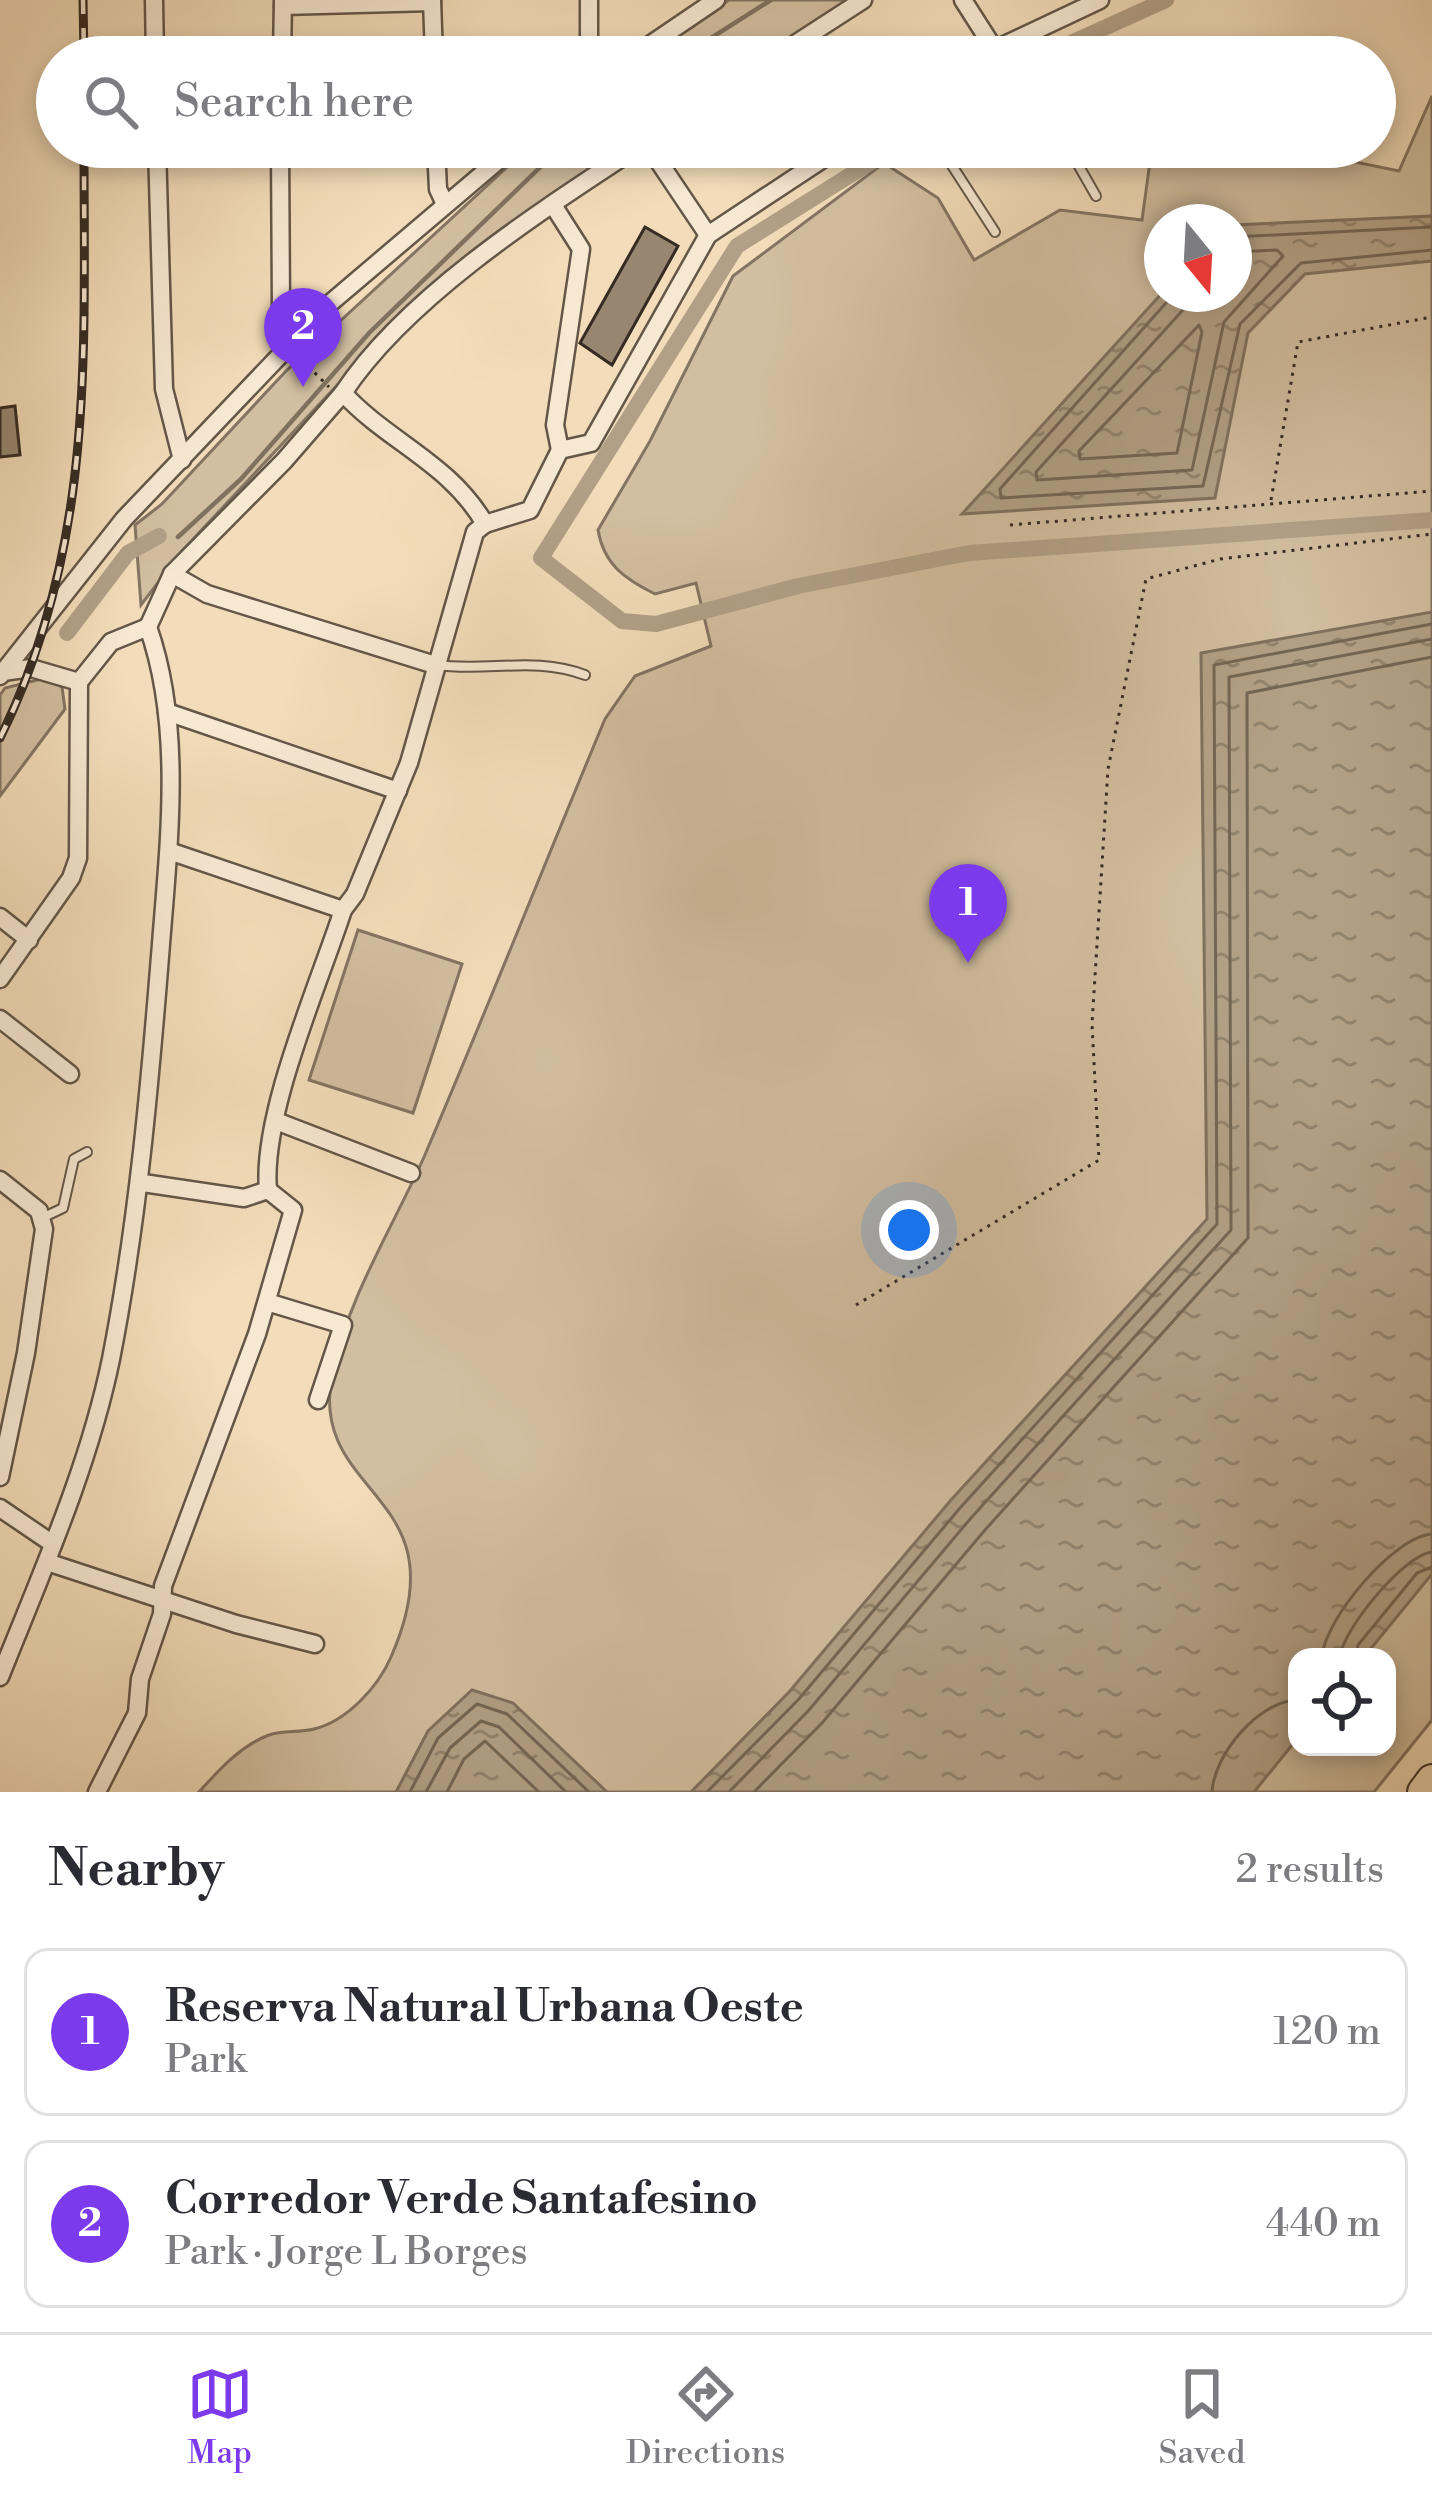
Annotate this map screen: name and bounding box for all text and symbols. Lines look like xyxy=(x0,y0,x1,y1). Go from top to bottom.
search box xyxy=(36,36,1396,168)
icon: search xyxy=(78,69,144,135)
text: Search here xyxy=(174,74,414,131)
north arrow xyxy=(1144,204,1252,312)
pin: 2 xyxy=(264,288,342,387)
pin: 1 xyxy=(929,864,1007,963)
your location xyxy=(879,1200,939,1260)
map controls xyxy=(1288,1648,1396,1756)
button: locate xyxy=(1288,1648,1396,1756)
text: Nearby xyxy=(48,1838,224,1902)
text: 2 results xyxy=(1236,1846,1384,1895)
text: Reserva Natural Urbana Oeste xyxy=(165,1979,804,2036)
text: 1 xyxy=(81,2008,99,2057)
text: 120 m xyxy=(1273,2008,1381,2057)
text: Park xyxy=(165,2036,246,2085)
text: Corredor Verde Santafesino xyxy=(165,2171,758,2228)
text: 2 xyxy=(78,2200,102,2249)
text: 440 m xyxy=(1266,2200,1381,2249)
text: Park · Jorge L Borges xyxy=(165,2228,528,2277)
tab: Map xyxy=(187,2361,253,2474)
tab: Directions xyxy=(626,2361,785,2474)
tab: Saved xyxy=(1159,2361,1245,2474)

